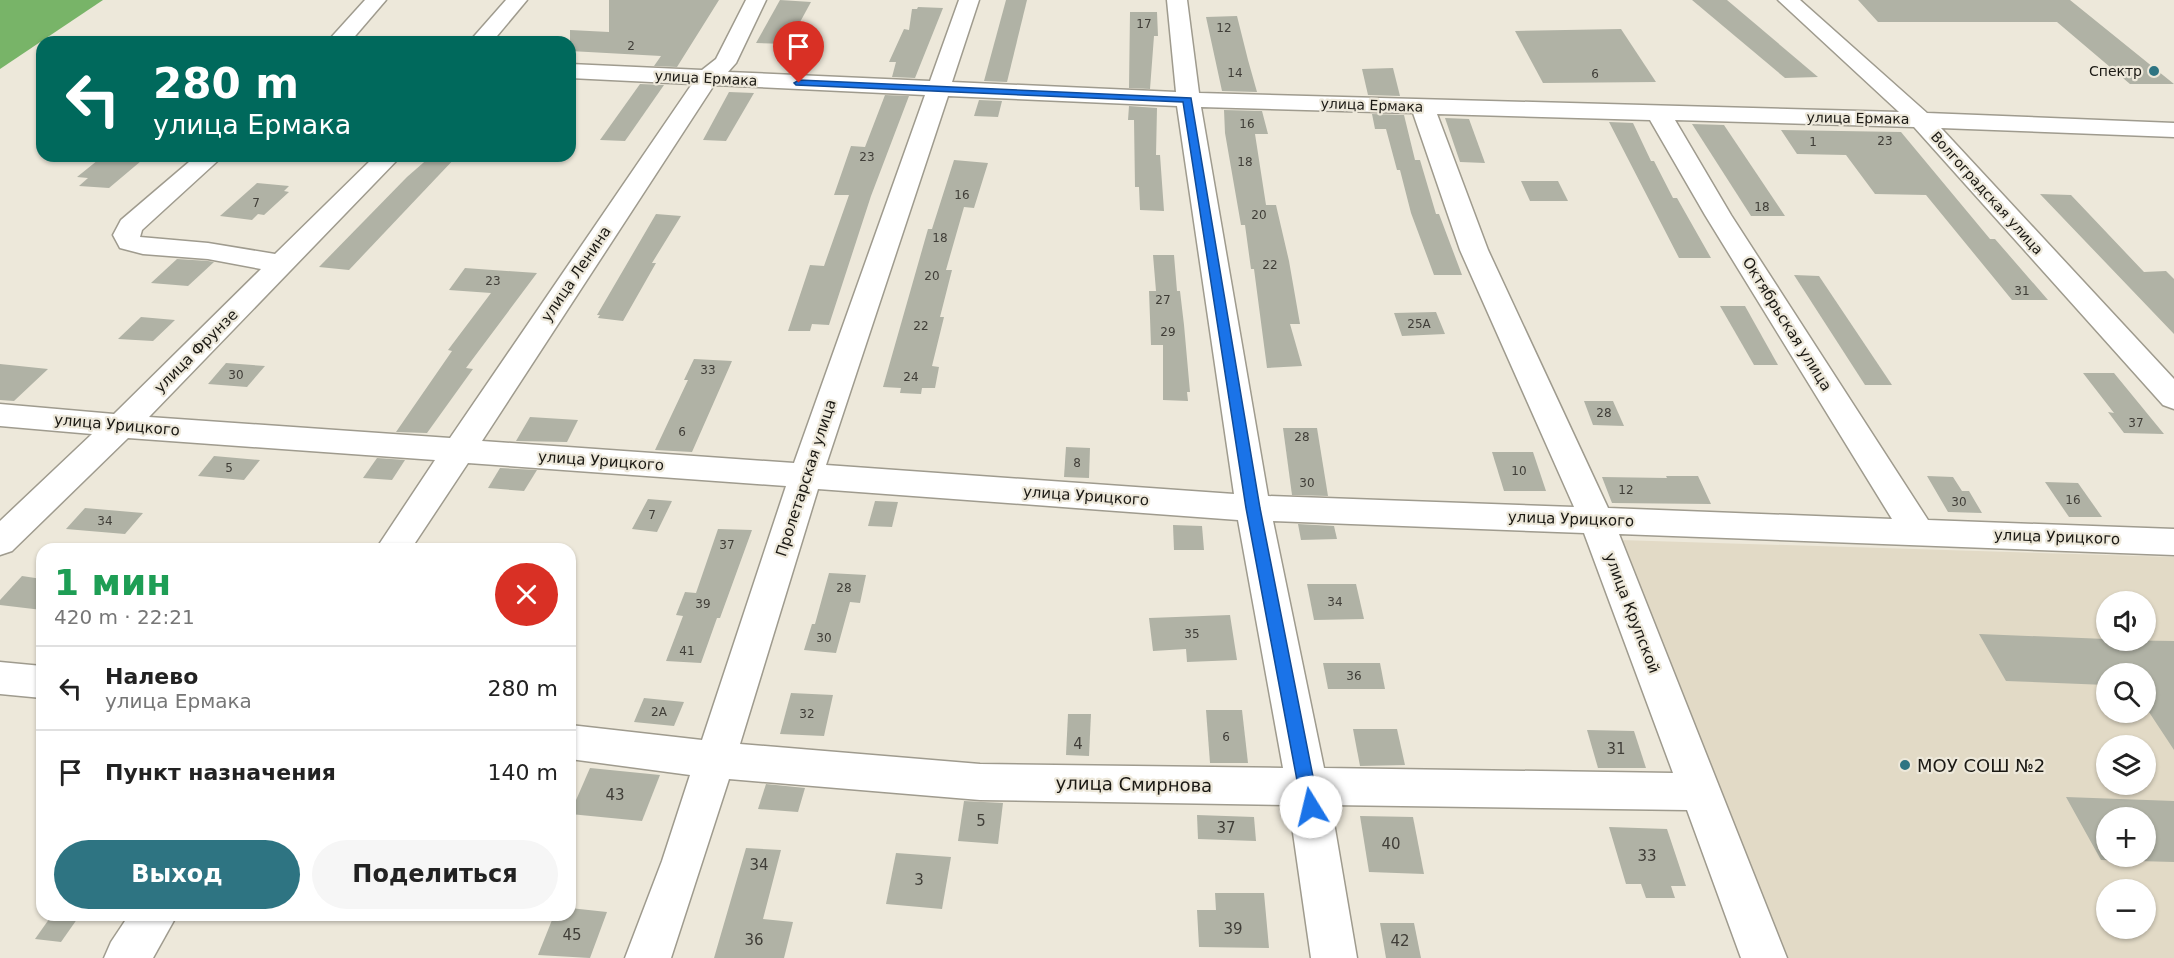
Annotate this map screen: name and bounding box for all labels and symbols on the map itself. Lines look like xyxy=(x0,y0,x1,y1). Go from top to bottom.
house number: 17 xyxy=(1136,17,1152,31)
pin xyxy=(773,21,824,83)
house number: 12 xyxy=(1216,21,1232,35)
house number: 2 xyxy=(627,39,635,53)
place label: Спектр xyxy=(2089,63,2142,79)
marker: Спектр xyxy=(2147,64,2161,78)
house number: 14 xyxy=(1227,66,1243,80)
street label: улица Ермака xyxy=(654,67,758,89)
house number: 6 xyxy=(1591,67,1599,81)
street label: улица Ермака xyxy=(1320,95,1424,115)
street label: улица Ермака xyxy=(1806,109,1910,127)
house number: 16 xyxy=(1239,117,1255,131)
street label: Волгоградская улица xyxy=(1928,128,2046,258)
house number: 23 xyxy=(1877,134,1893,148)
house number: 1 xyxy=(1809,135,1817,149)
house number: 23 xyxy=(859,150,875,164)
house number: 18 xyxy=(1237,155,1253,169)
house number: 16 xyxy=(954,188,970,202)
house number: 7 xyxy=(252,196,260,210)
house number: 18 xyxy=(1754,200,1770,214)
house number: 20 xyxy=(1251,208,1267,222)
street label: улица Ленина xyxy=(537,223,615,325)
house number: 18 xyxy=(932,231,948,245)
street label: Октябрьская улица xyxy=(1739,254,1835,394)
house number: 22 xyxy=(1262,258,1278,272)
house number: 20 xyxy=(924,269,940,283)
house number: 23 xyxy=(485,274,501,288)
house number: 31 xyxy=(2014,284,2030,298)
house number: 27 xyxy=(1155,293,1171,307)
street label: улица Фрунзе xyxy=(150,305,242,397)
house number: 25А xyxy=(1407,317,1432,331)
house number: 22 xyxy=(913,319,929,333)
house number: 29 xyxy=(1160,325,1176,339)
house number: 33 xyxy=(700,363,716,377)
house number: 30 xyxy=(228,368,244,382)
house number: 24 xyxy=(903,370,919,384)
street label: Пролетарская улица xyxy=(772,397,840,559)
house number: 28 xyxy=(1596,406,1612,420)
street label: улица Урицкого xyxy=(53,411,181,439)
house number: 37 xyxy=(2128,416,2144,430)
house number: 6 xyxy=(678,425,686,439)
house number: 28 xyxy=(1294,430,1310,444)
street label: улица Урицкого xyxy=(537,448,665,474)
house number: 8 xyxy=(1073,456,1081,470)
house number: 5 xyxy=(225,461,233,475)
house number: 10 xyxy=(1511,464,1527,478)
house number: 30 xyxy=(1299,476,1315,490)
street label: улица Урицкого xyxy=(1022,483,1150,509)
house number: 12 xyxy=(1618,483,1634,497)
house number: 16 xyxy=(2065,493,2081,507)
house number: 30 xyxy=(1951,495,1967,509)
house number: 7 xyxy=(648,508,656,522)
street label: улица Урицкого xyxy=(1508,508,1634,530)
house number: 34 xyxy=(97,514,113,528)
street label: улица Урицкого xyxy=(1994,526,2120,548)
house number: 37 xyxy=(719,538,735,552)
street label: улица Крупской xyxy=(1601,550,1663,676)
house number: 28 xyxy=(836,581,852,595)
house number: 34 xyxy=(1327,595,1343,609)
house number: 39 xyxy=(695,597,711,611)
house number: 35 xyxy=(1184,627,1200,641)
house number: 30 xyxy=(816,631,832,645)
house number: 41 xyxy=(679,644,695,658)
house number: 36 xyxy=(1346,669,1362,683)
house number: 2А xyxy=(651,705,668,719)
house number: 32 xyxy=(799,707,815,721)
house number: 6 xyxy=(1222,730,1230,744)
house number: 4 xyxy=(1073,735,1083,753)
house number: 31 xyxy=(1606,740,1626,758)
place label: МОУ СОШ №2 xyxy=(1917,755,2045,776)
marker: МОУ СОШ №2 xyxy=(1898,758,1912,772)
street label: улица Смирнова xyxy=(1056,772,1212,796)
position arrow xyxy=(1279,775,1343,839)
house number: 43 xyxy=(605,786,625,804)
house number: 5 xyxy=(976,812,986,830)
house number: 37 xyxy=(1216,819,1236,837)
house number: 40 xyxy=(1381,835,1401,853)
house number: 33 xyxy=(1637,847,1657,865)
house number: 34 xyxy=(749,856,769,874)
house number: 3 xyxy=(914,871,924,889)
house number: 39 xyxy=(1223,920,1243,938)
house number: 45 xyxy=(562,926,582,944)
house number: 36 xyxy=(744,931,764,949)
house number: 42 xyxy=(1390,932,1410,950)

